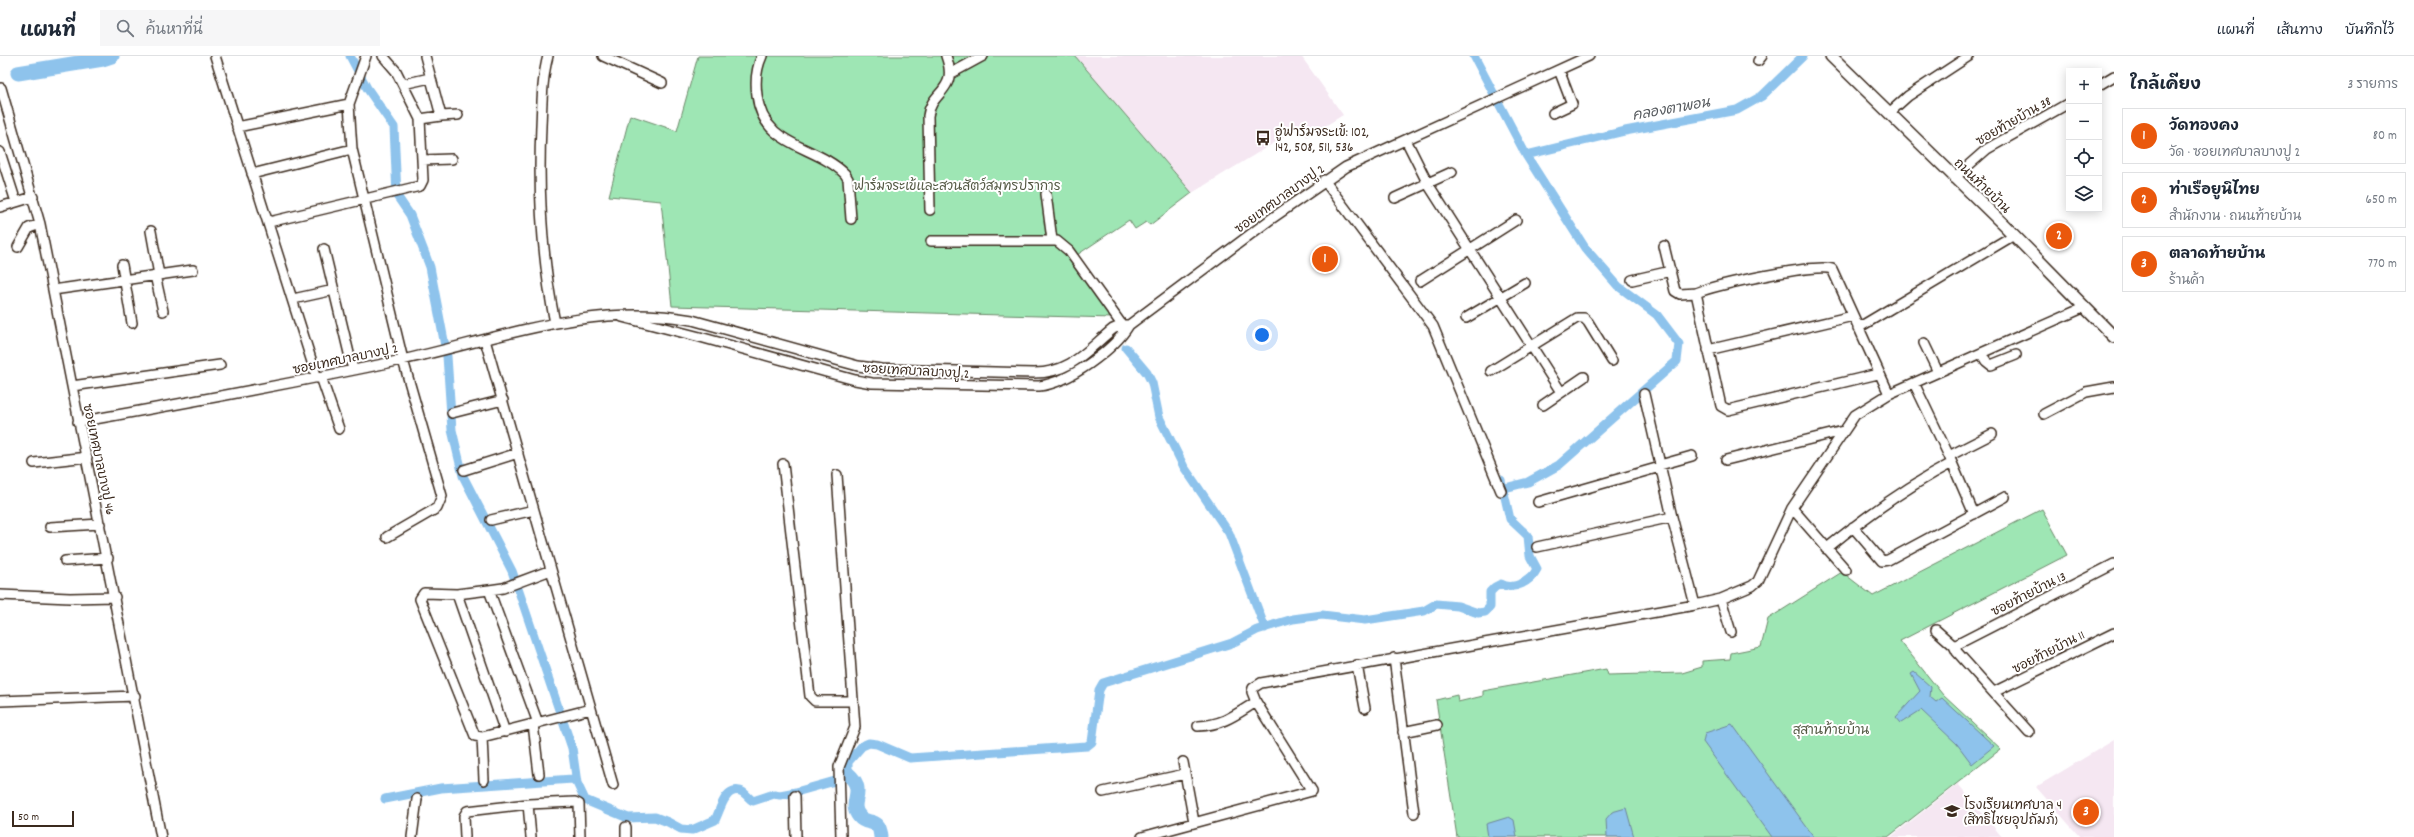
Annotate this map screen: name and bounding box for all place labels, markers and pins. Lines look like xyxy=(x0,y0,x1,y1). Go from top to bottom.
place label: อู่ฟาร์มจระเข้: 102, 142, 508, 511, 536 xyxy=(1275,122,1369,158)
bus stop icon: อู่ฟาร์มจระเข้: 102, 142, 508, 511, 536 xyxy=(1254,129,1272,147)
pin: 2 xyxy=(2046,221,2072,251)
pin: 1 xyxy=(1312,244,1338,274)
place label: โรงเรียนเทศบาล 4 (สิทธิไชยอุปถัมภ์) xyxy=(1964,795,2062,831)
pin: 3 xyxy=(2073,797,2099,827)
school or university icon: โรงเรียนเทศบาล 4 (สิทธิไชยอุปถัมภ์) xyxy=(1943,802,1961,820)

